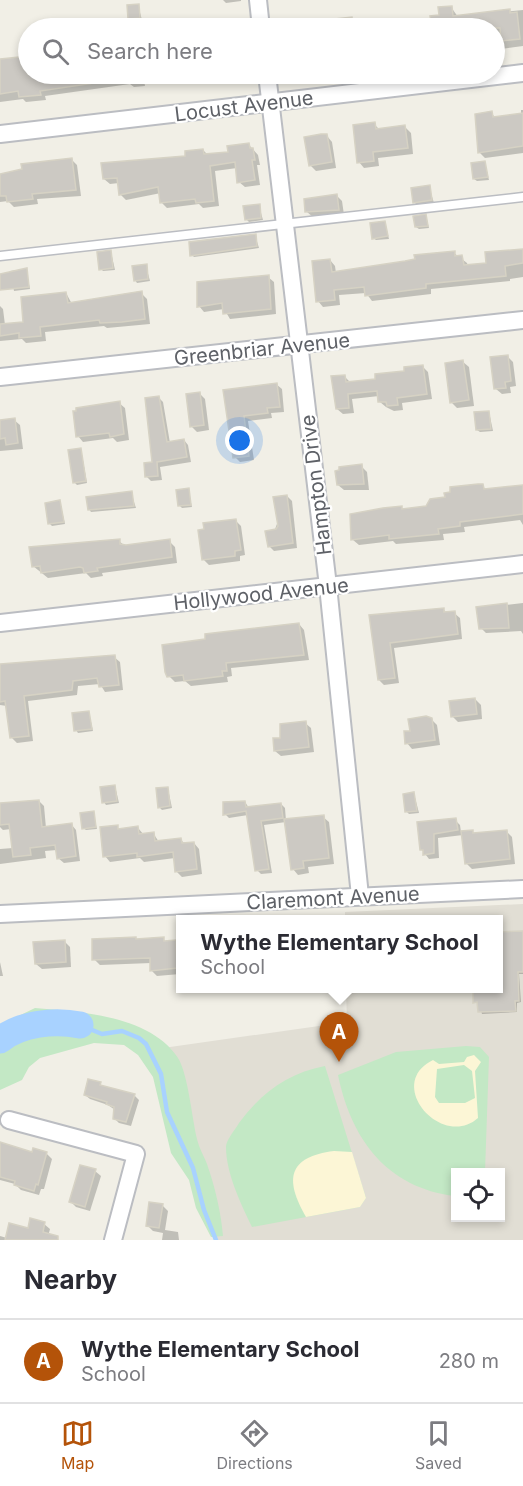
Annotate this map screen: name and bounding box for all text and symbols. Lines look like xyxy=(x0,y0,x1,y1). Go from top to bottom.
search box xyxy=(18,18,505,84)
icon: search xyxy=(39,35,72,68)
text: Search here xyxy=(87,38,213,64)
street label: Locust Avenue xyxy=(173,86,315,126)
street label: Greenbriar Avenue xyxy=(173,328,351,370)
street label: Hampton Drive xyxy=(295,413,337,557)
your location xyxy=(225,426,254,455)
street label: Hollywood Avenue xyxy=(172,573,350,615)
street label: Claremont Avenue xyxy=(246,881,420,915)
popup xyxy=(176,915,503,993)
text: Wythe Elementary School xyxy=(200,929,479,955)
text: School xyxy=(200,955,265,979)
pin: A xyxy=(320,1012,358,1062)
map controls xyxy=(451,1168,505,1222)
button: locate xyxy=(451,1168,505,1222)
text: Nearby xyxy=(24,1264,117,1295)
text: Wythe Elementary School xyxy=(81,1336,360,1362)
text: A xyxy=(36,1349,51,1373)
text: 280 m xyxy=(439,1349,499,1373)
text: School xyxy=(81,1362,146,1386)
tab: Map xyxy=(61,1417,94,1473)
tab: Directions xyxy=(217,1417,293,1473)
tab: Saved xyxy=(415,1417,462,1473)

